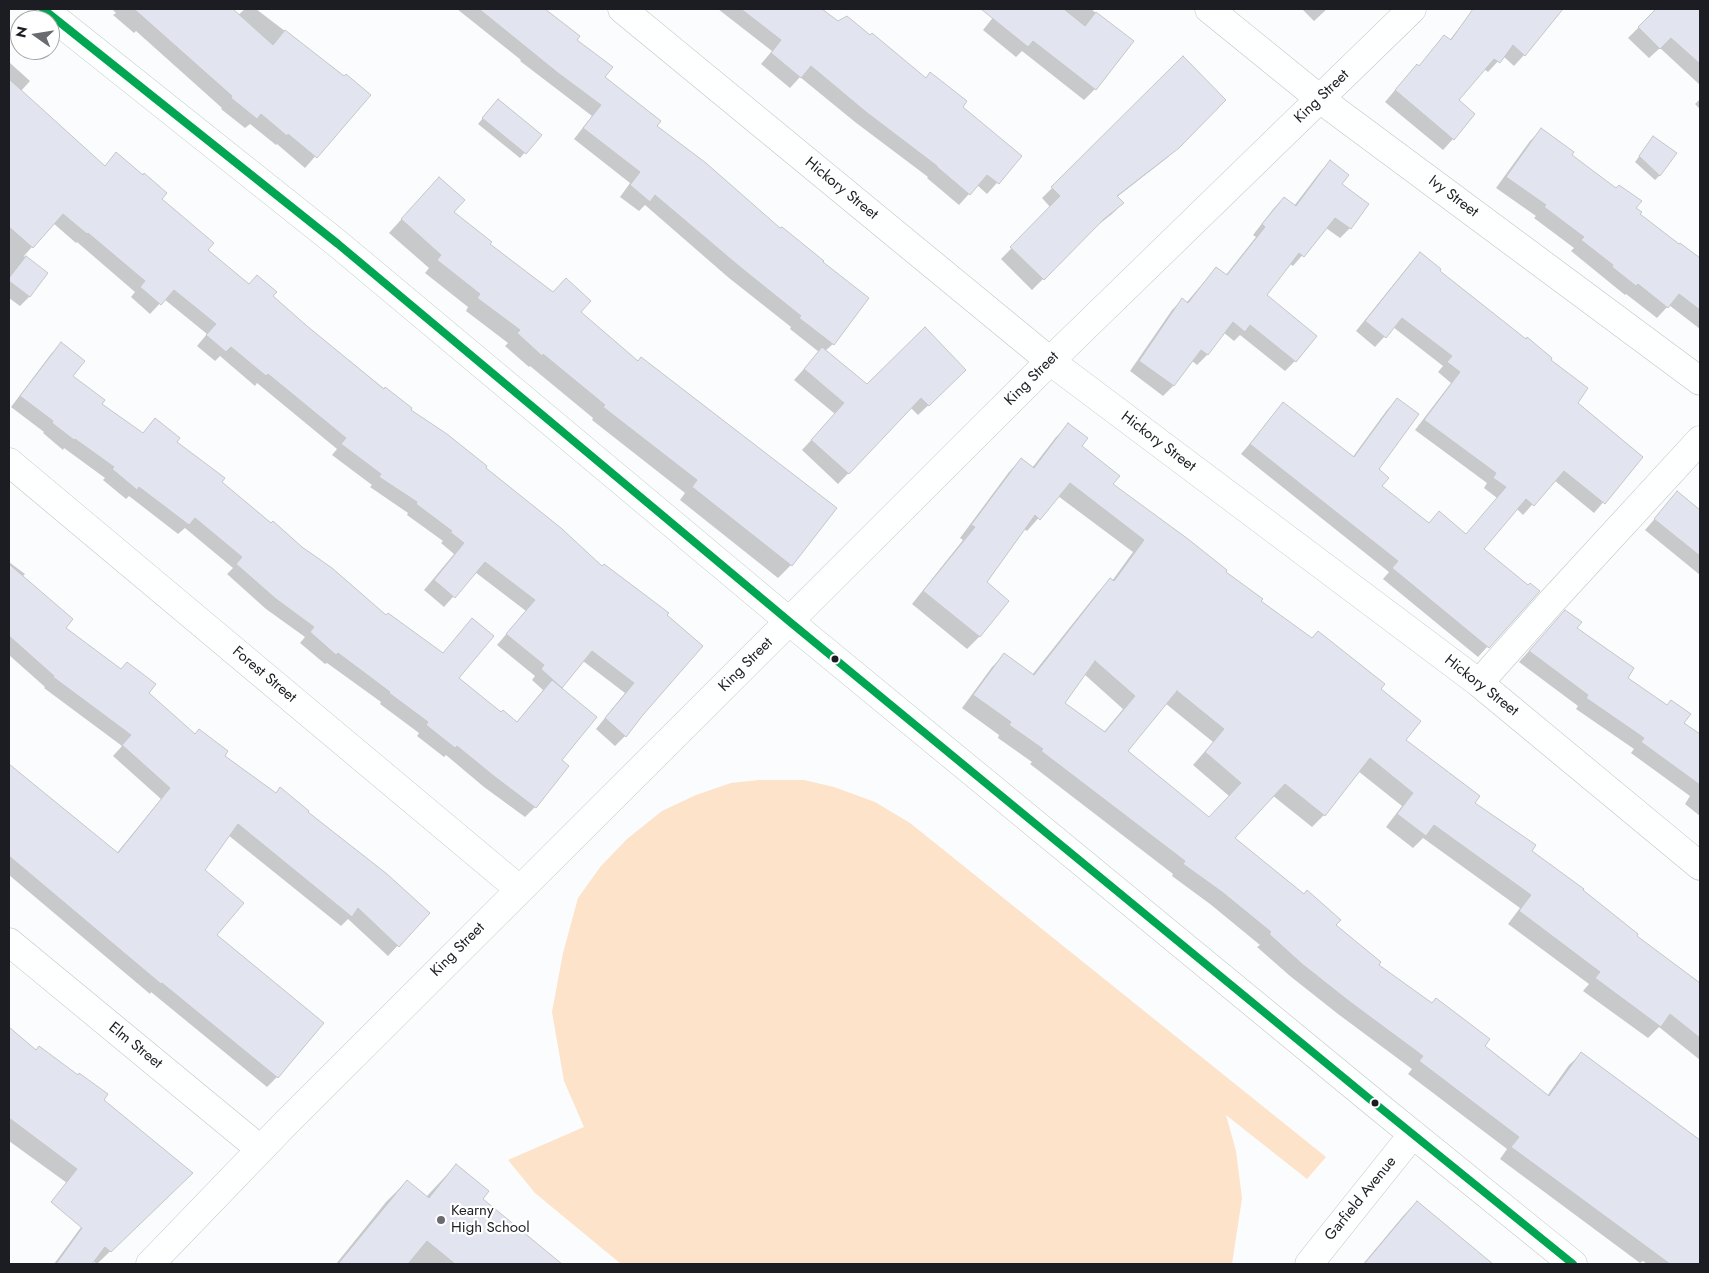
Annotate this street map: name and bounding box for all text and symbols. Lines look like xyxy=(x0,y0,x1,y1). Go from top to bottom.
north arrow xyxy=(10,10,60,60)
text: N xyxy=(10,24,32,40)
street label: King Street xyxy=(1291,67,1353,127)
street label: Hickory Street xyxy=(801,154,881,224)
street label: Ivy Street xyxy=(1425,172,1481,222)
street label: King Street xyxy=(1001,348,1063,410)
street label: Hickory Street xyxy=(1117,408,1199,476)
street label: King Street xyxy=(715,634,777,696)
street label: Forest Street xyxy=(228,643,300,707)
street label: Hickory Street xyxy=(1440,652,1522,720)
unlabelled marker xyxy=(830,654,840,664)
street label: King Street xyxy=(427,919,489,981)
street label: Elm Street xyxy=(105,1019,165,1073)
unlabelled marker xyxy=(1370,1098,1380,1108)
street label: Garfield Avenue xyxy=(1322,1153,1400,1245)
place label: Kearny High School xyxy=(451,1202,530,1237)
marker: Kearny High School xyxy=(435,1214,447,1226)

